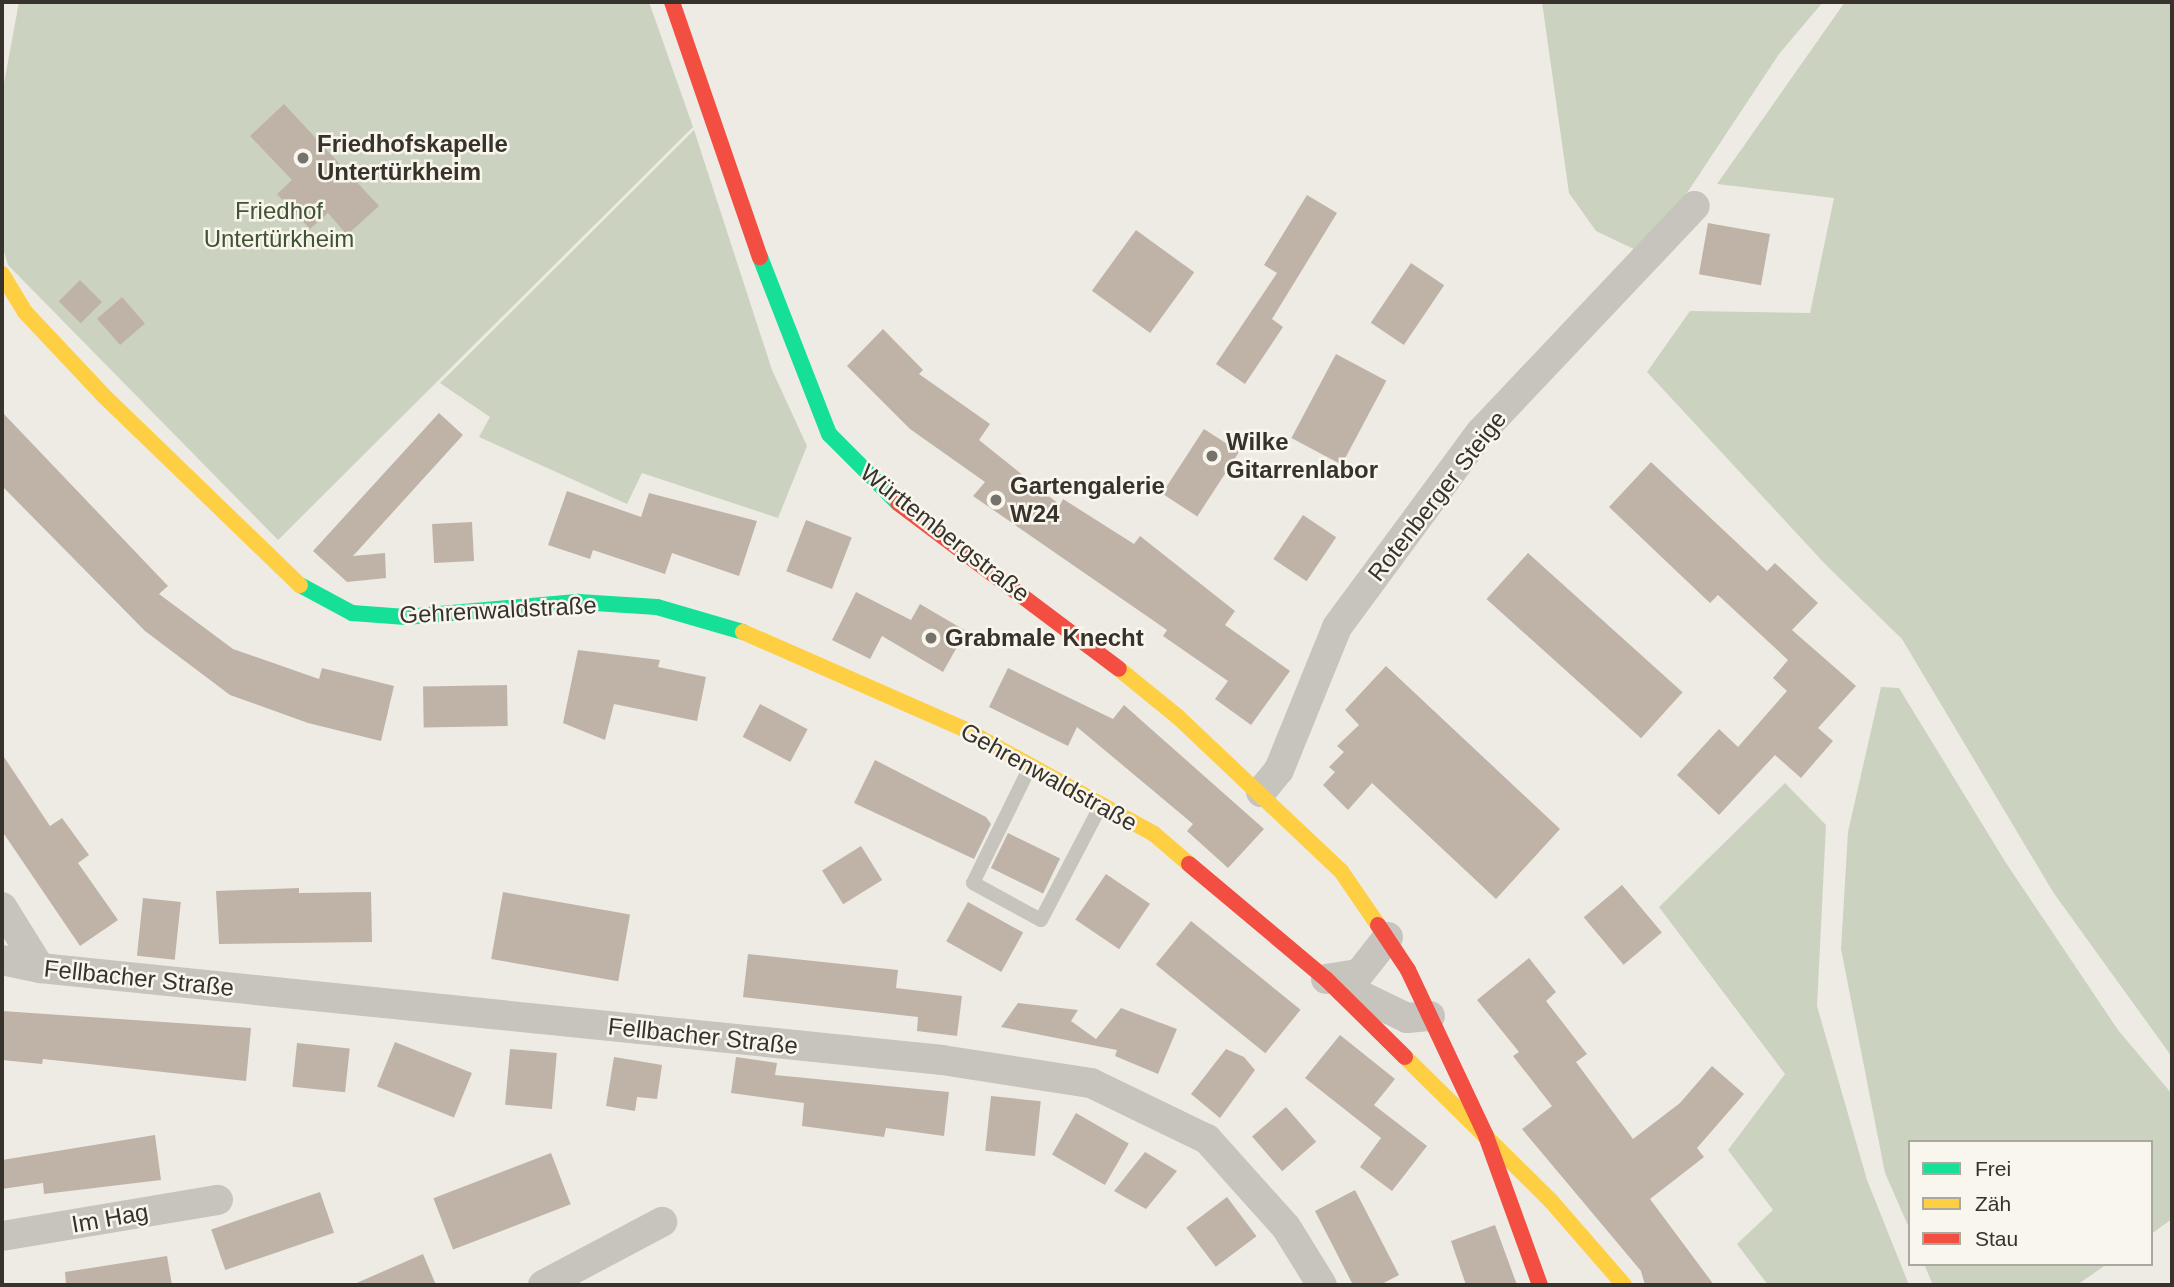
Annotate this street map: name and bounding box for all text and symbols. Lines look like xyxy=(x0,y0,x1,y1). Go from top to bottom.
place label: Friedhofskapelle Untertürkheim xyxy=(317,130,508,186)
marker: Friedhofskapelle Untertürkheim xyxy=(295,150,311,166)
park label: Friedhof Untertürkheim xyxy=(204,197,354,253)
street label: Rotenberger Steige xyxy=(1362,405,1512,587)
place label: Wilke Gitarrenlabor xyxy=(1226,428,1378,484)
marker: Wilke Gitarrenlabor xyxy=(1204,448,1220,464)
street label: Württembergstraße xyxy=(855,458,1035,608)
place label: Gartengalerie W24 xyxy=(1010,472,1165,528)
marker: Gartengalerie W24 xyxy=(988,492,1004,508)
street label: Gehrenwaldstraße xyxy=(399,590,597,630)
place label: Grabmale Knecht xyxy=(945,624,1144,652)
marker: Grabmale Knecht xyxy=(923,630,939,646)
street label: Gehrenwaldstraße xyxy=(956,717,1142,837)
street label: Fellbacher Straße xyxy=(43,954,235,1002)
street label: Fellbacher Straße xyxy=(607,1012,799,1060)
legend xyxy=(1908,1140,2153,1266)
text: Frei xyxy=(1975,1157,2011,1180)
text: Zäh xyxy=(1975,1192,2011,1215)
street label: Im Hag xyxy=(69,1197,151,1239)
text: Stau xyxy=(1975,1227,2018,1250)

